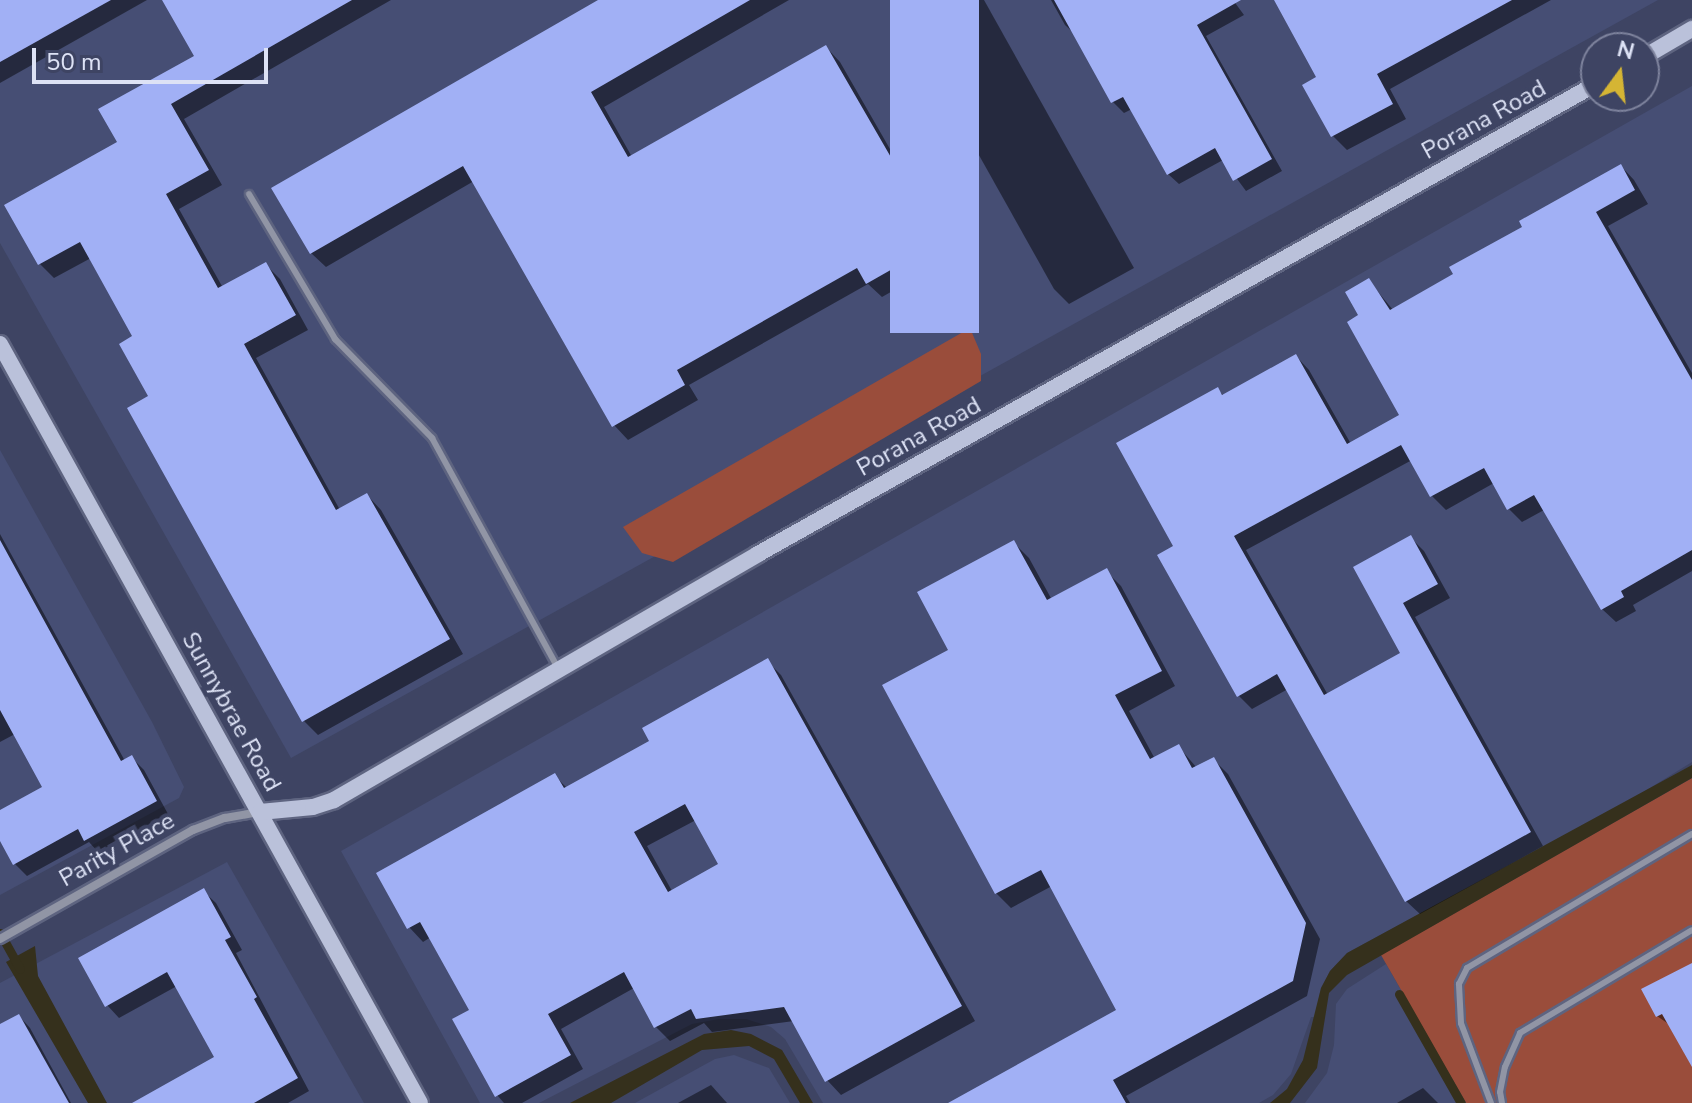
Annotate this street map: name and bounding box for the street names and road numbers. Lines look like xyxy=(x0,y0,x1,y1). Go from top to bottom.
street label: Porana Road xyxy=(1417,74,1551,166)
street label: Porana Road xyxy=(852,391,986,483)
street label: Sunnybrae Road xyxy=(175,627,287,797)
street label: Parity Place xyxy=(54,807,180,893)

